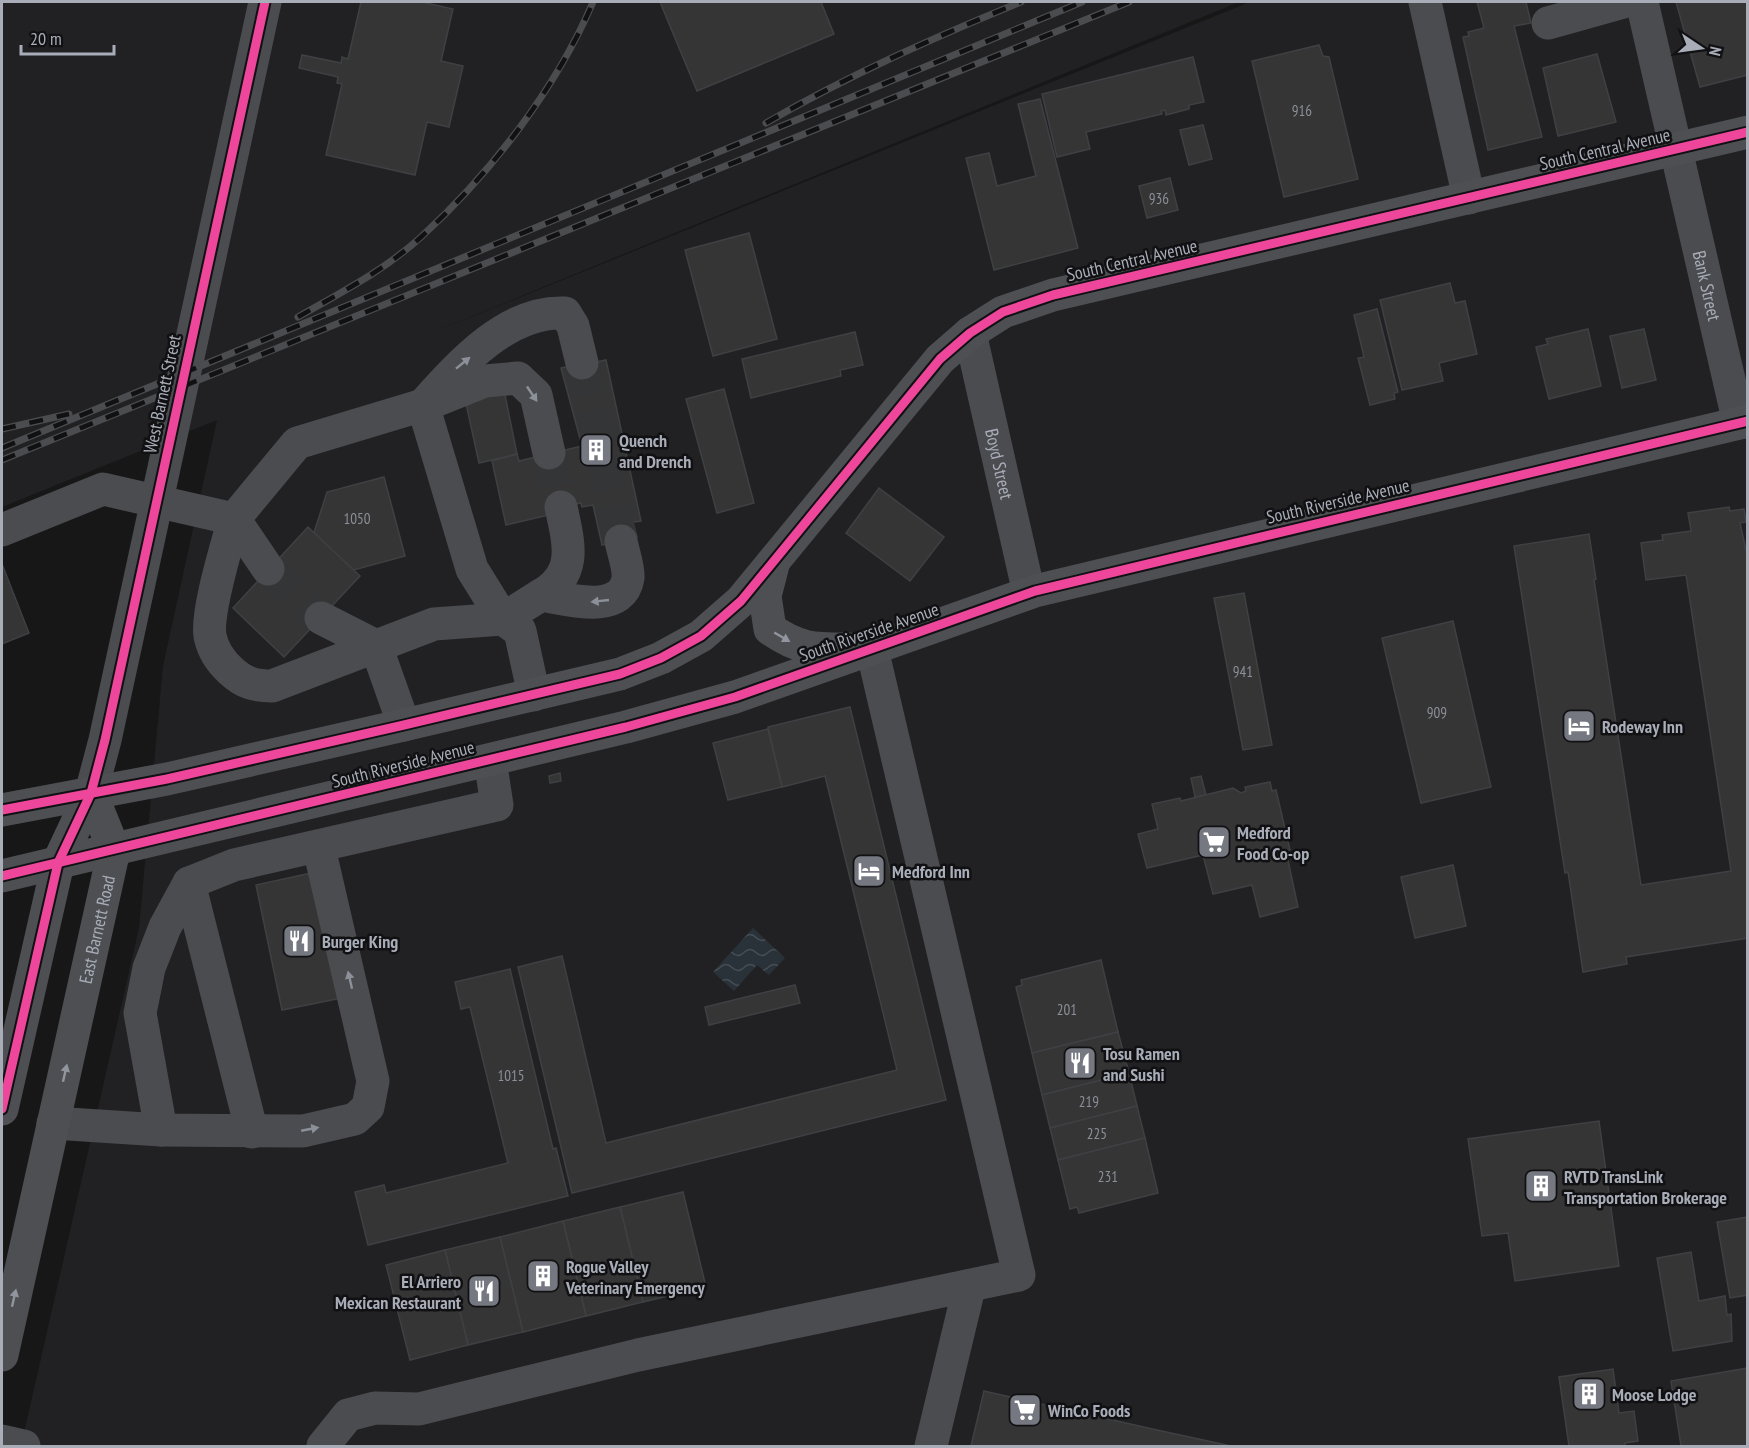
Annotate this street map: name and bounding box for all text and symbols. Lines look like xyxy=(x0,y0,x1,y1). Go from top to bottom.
scale bar xyxy=(21,18,114,56)
north arrow xyxy=(1671,18,1731,78)
text: 20 m xyxy=(30,27,62,50)
text: N xyxy=(1705,45,1726,58)
house number: 916 xyxy=(1292,101,1312,120)
street label: South Central Avenue xyxy=(1538,123,1672,175)
house number: 936 xyxy=(1149,189,1169,208)
street label: South Central Avenue xyxy=(1065,234,1199,286)
street label: Bank Street xyxy=(1688,248,1727,323)
street label: West Barnett Street xyxy=(138,333,186,455)
one-way arrow xyxy=(456,358,471,370)
one-way arrow xyxy=(526,385,537,402)
street label: Boyd Street xyxy=(980,426,1019,501)
place label: Quench and Drench xyxy=(619,429,691,473)
building icon: Quench and Drench xyxy=(578,432,614,468)
street label: South Riverside Avenue xyxy=(1264,473,1412,529)
house number: 1050 xyxy=(343,509,371,528)
one-way arrow xyxy=(590,596,609,606)
street label: South Riverside Avenue xyxy=(796,597,942,667)
one-way arrow xyxy=(774,631,790,642)
house number: 941 xyxy=(1233,662,1253,681)
house number: 909 xyxy=(1427,703,1447,722)
hotel icon: Rodeway Inn xyxy=(1561,708,1597,744)
place label: Rodeway Inn xyxy=(1602,715,1683,738)
street label: South Riverside Avenue xyxy=(329,735,477,793)
place label: Medford Food Co-op xyxy=(1237,821,1309,865)
supermarket icon: Medford Food Co-op xyxy=(1196,824,1232,860)
hotel icon: Medford Inn xyxy=(851,853,887,889)
place label: Medford Inn xyxy=(892,860,970,883)
street label: East Barnett Road xyxy=(73,873,120,986)
restaurant icon: Burger King xyxy=(281,923,317,959)
place label: Burger King xyxy=(322,930,398,953)
one-way arrow xyxy=(344,970,354,989)
house number: 201 xyxy=(1057,1000,1077,1019)
place label: Tosu Ramen and Sushi xyxy=(1103,1042,1180,1086)
restaurant icon: Tosu Ramen and Sushi xyxy=(1062,1045,1098,1081)
one-way arrow xyxy=(60,1064,70,1082)
house number: 1015 xyxy=(497,1066,525,1085)
house number: 219 xyxy=(1079,1092,1099,1111)
one-way arrow xyxy=(301,1124,320,1133)
house number: 225 xyxy=(1087,1124,1107,1143)
place label: RVTD TransLink Transportation Brokerage xyxy=(1564,1165,1727,1209)
house number: 231 xyxy=(1098,1167,1118,1186)
building icon: RVTD TransLink Transportation Brokerage xyxy=(1523,1168,1559,1204)
place label: Rogue Valley Veterinary Emergency xyxy=(565,1255,705,1299)
building icon: Rogue Valley Veterinary Emergency xyxy=(525,1258,561,1294)
place label: El Arriero Mexican Restaurant xyxy=(335,1270,462,1314)
restaurant icon: El Arriero Mexican Restaurant xyxy=(466,1273,502,1309)
one-way arrow xyxy=(10,1289,20,1307)
building icon: Moose Lodge xyxy=(1571,1376,1607,1412)
place label: Moose Lodge xyxy=(1612,1383,1697,1406)
supermarket icon: WinCo Foods xyxy=(1007,1392,1043,1428)
place label: WinCo Foods xyxy=(1047,1399,1130,1422)

